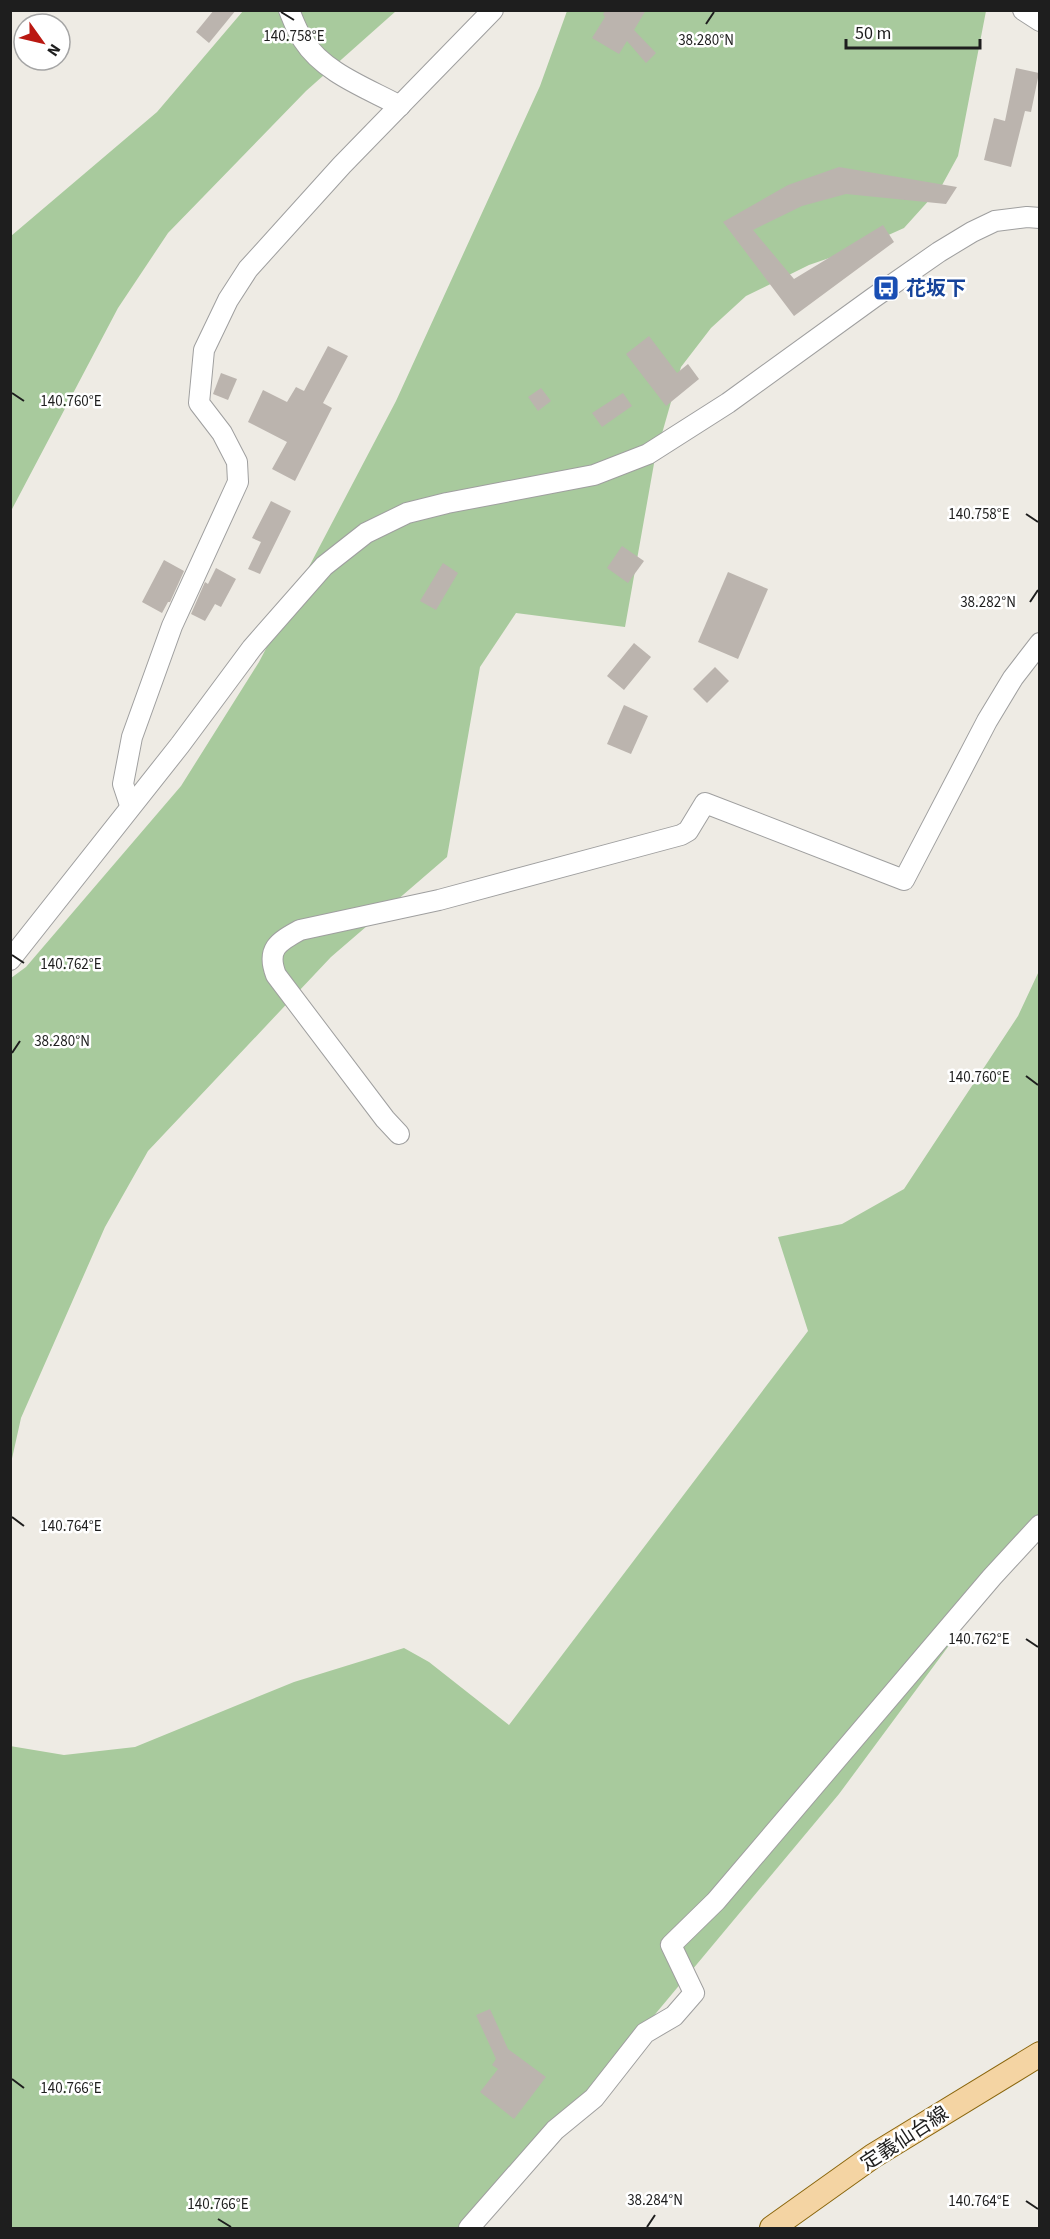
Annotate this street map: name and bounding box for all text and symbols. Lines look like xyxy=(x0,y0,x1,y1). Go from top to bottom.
north arrow xyxy=(12,12,72,72)
scale bar xyxy=(846,12,980,50)
text: 50 m xyxy=(855,21,891,46)
text: 140.758°E xyxy=(263,26,325,47)
text: 38.280°N xyxy=(678,30,734,51)
text: N xyxy=(42,39,66,60)
bus stop icon: 花坂下 xyxy=(871,273,901,303)
place label: 花坂下 xyxy=(906,275,966,303)
text: 140.760°E xyxy=(40,391,102,412)
text: 140.758°E xyxy=(948,504,1010,525)
text: 38.282°N xyxy=(960,592,1016,613)
text: 140.762°E xyxy=(40,954,102,975)
text: 38.280°N xyxy=(34,1031,90,1052)
text: 140.760°E xyxy=(948,1067,1010,1088)
text: 140.764°E xyxy=(40,1516,102,1537)
text: 140.762°E xyxy=(948,1629,1010,1650)
text: 140.766°E xyxy=(40,2078,102,2099)
street label: 定義仙台線 xyxy=(855,2100,954,2178)
text: 38.284°N xyxy=(627,2190,683,2211)
text: 140.764°E xyxy=(948,2191,1010,2212)
text: 140.766°E xyxy=(187,2194,249,2215)

